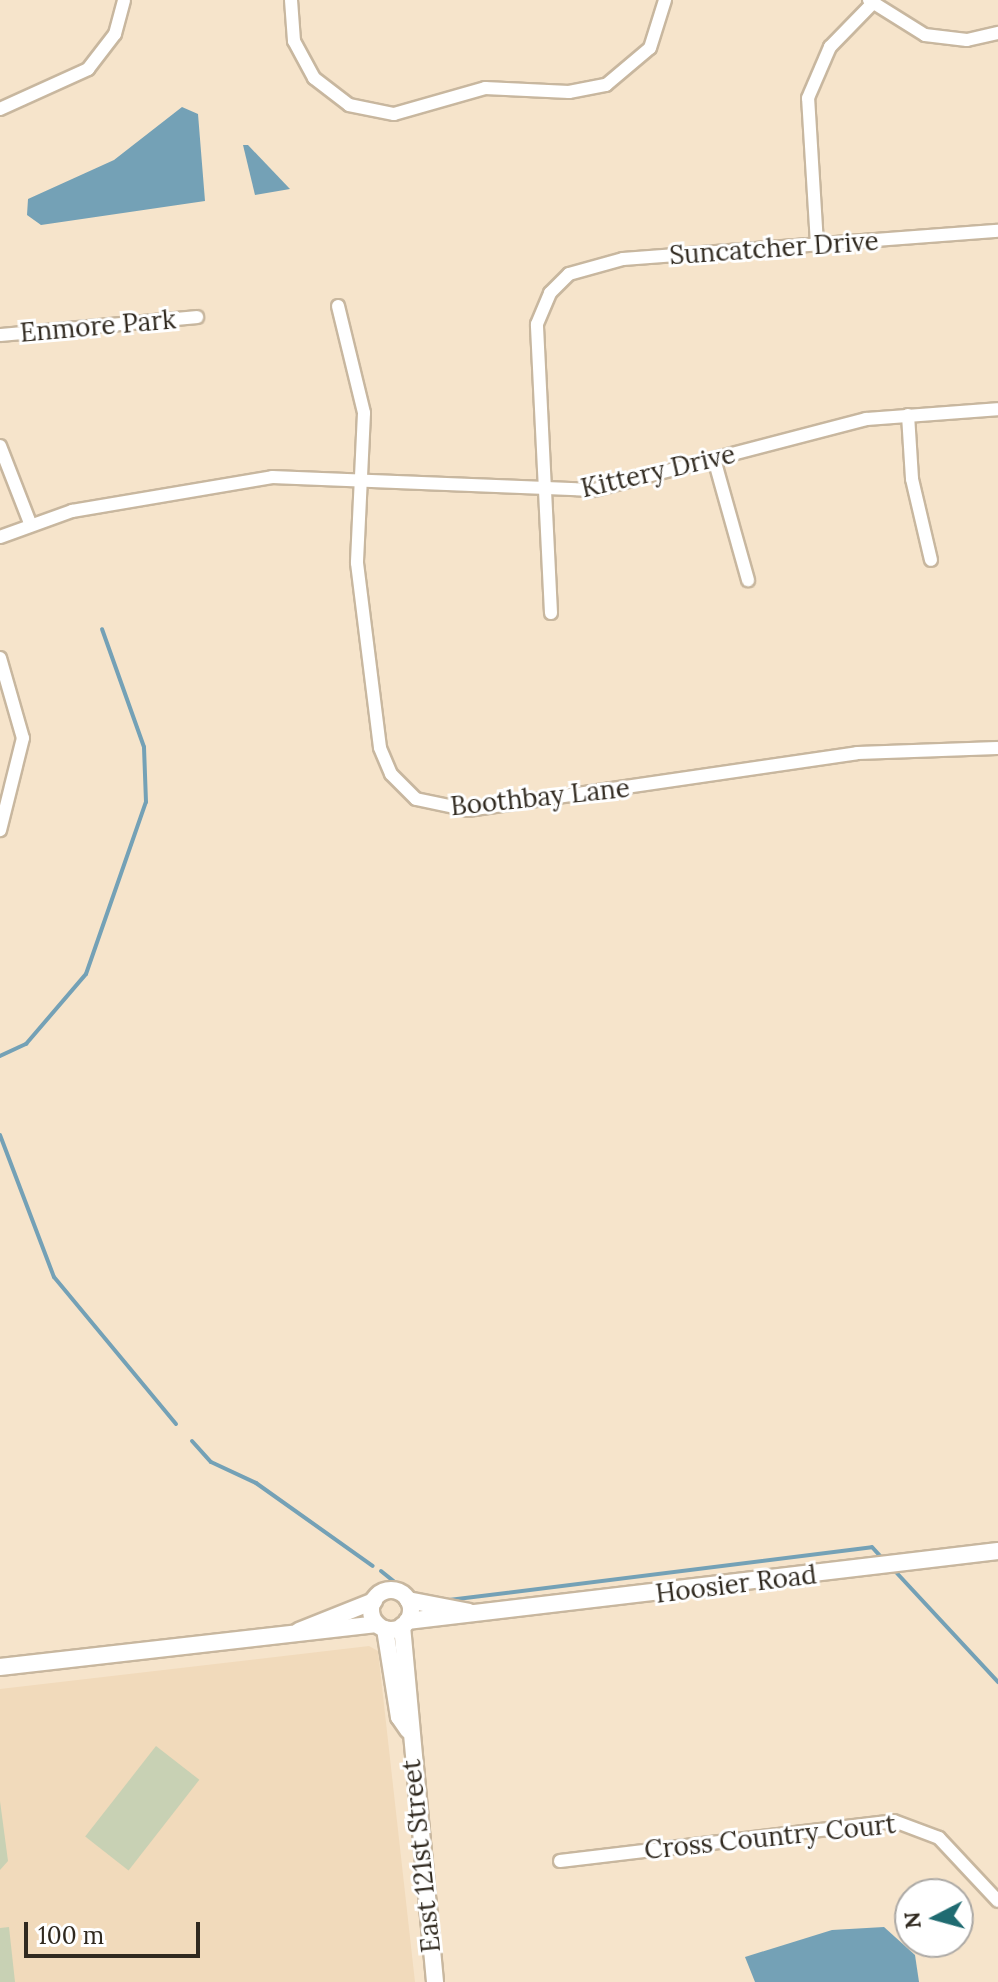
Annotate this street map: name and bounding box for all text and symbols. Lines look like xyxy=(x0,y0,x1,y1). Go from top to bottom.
street label: Suncatcher Drive xyxy=(668,225,880,271)
street label: Enmore Park xyxy=(19,304,177,348)
street label: Kittery Drive xyxy=(578,438,738,504)
street label: Boothbay Lane xyxy=(449,772,631,822)
street label: Hoosier Road xyxy=(654,1559,818,1609)
street label: East 121st Street xyxy=(395,1758,447,1954)
street label: Cross Country Court xyxy=(643,1808,897,1866)
north arrow xyxy=(894,1878,974,1958)
scale bar xyxy=(28,1906,204,1956)
text: N xyxy=(897,1910,927,1930)
text: 100 m xyxy=(38,1920,104,1951)

